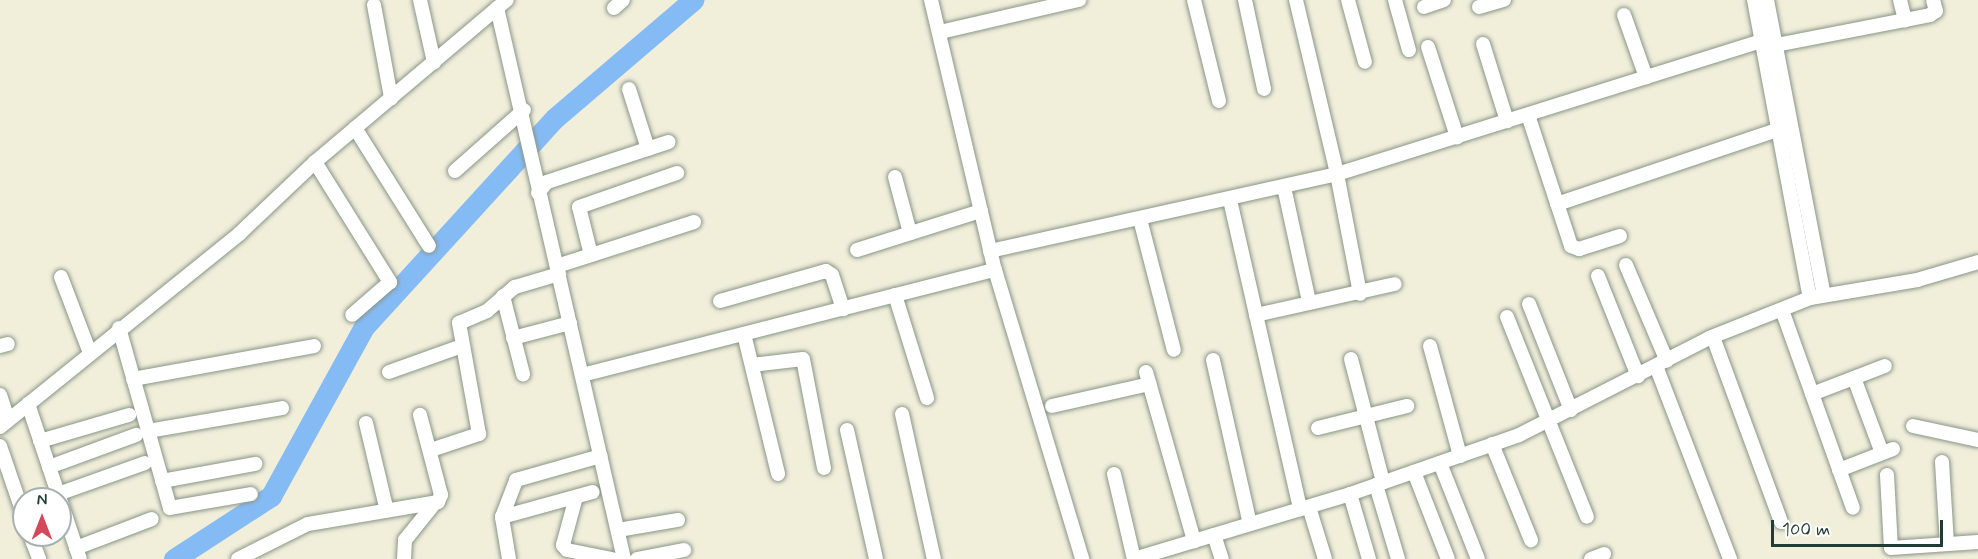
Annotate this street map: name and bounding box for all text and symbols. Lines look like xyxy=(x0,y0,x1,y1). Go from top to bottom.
north arrow xyxy=(12,487,72,547)
text: N xyxy=(37,490,47,511)
scale bar xyxy=(1774,508,1946,546)
text: 100 m xyxy=(1782,518,1830,542)

